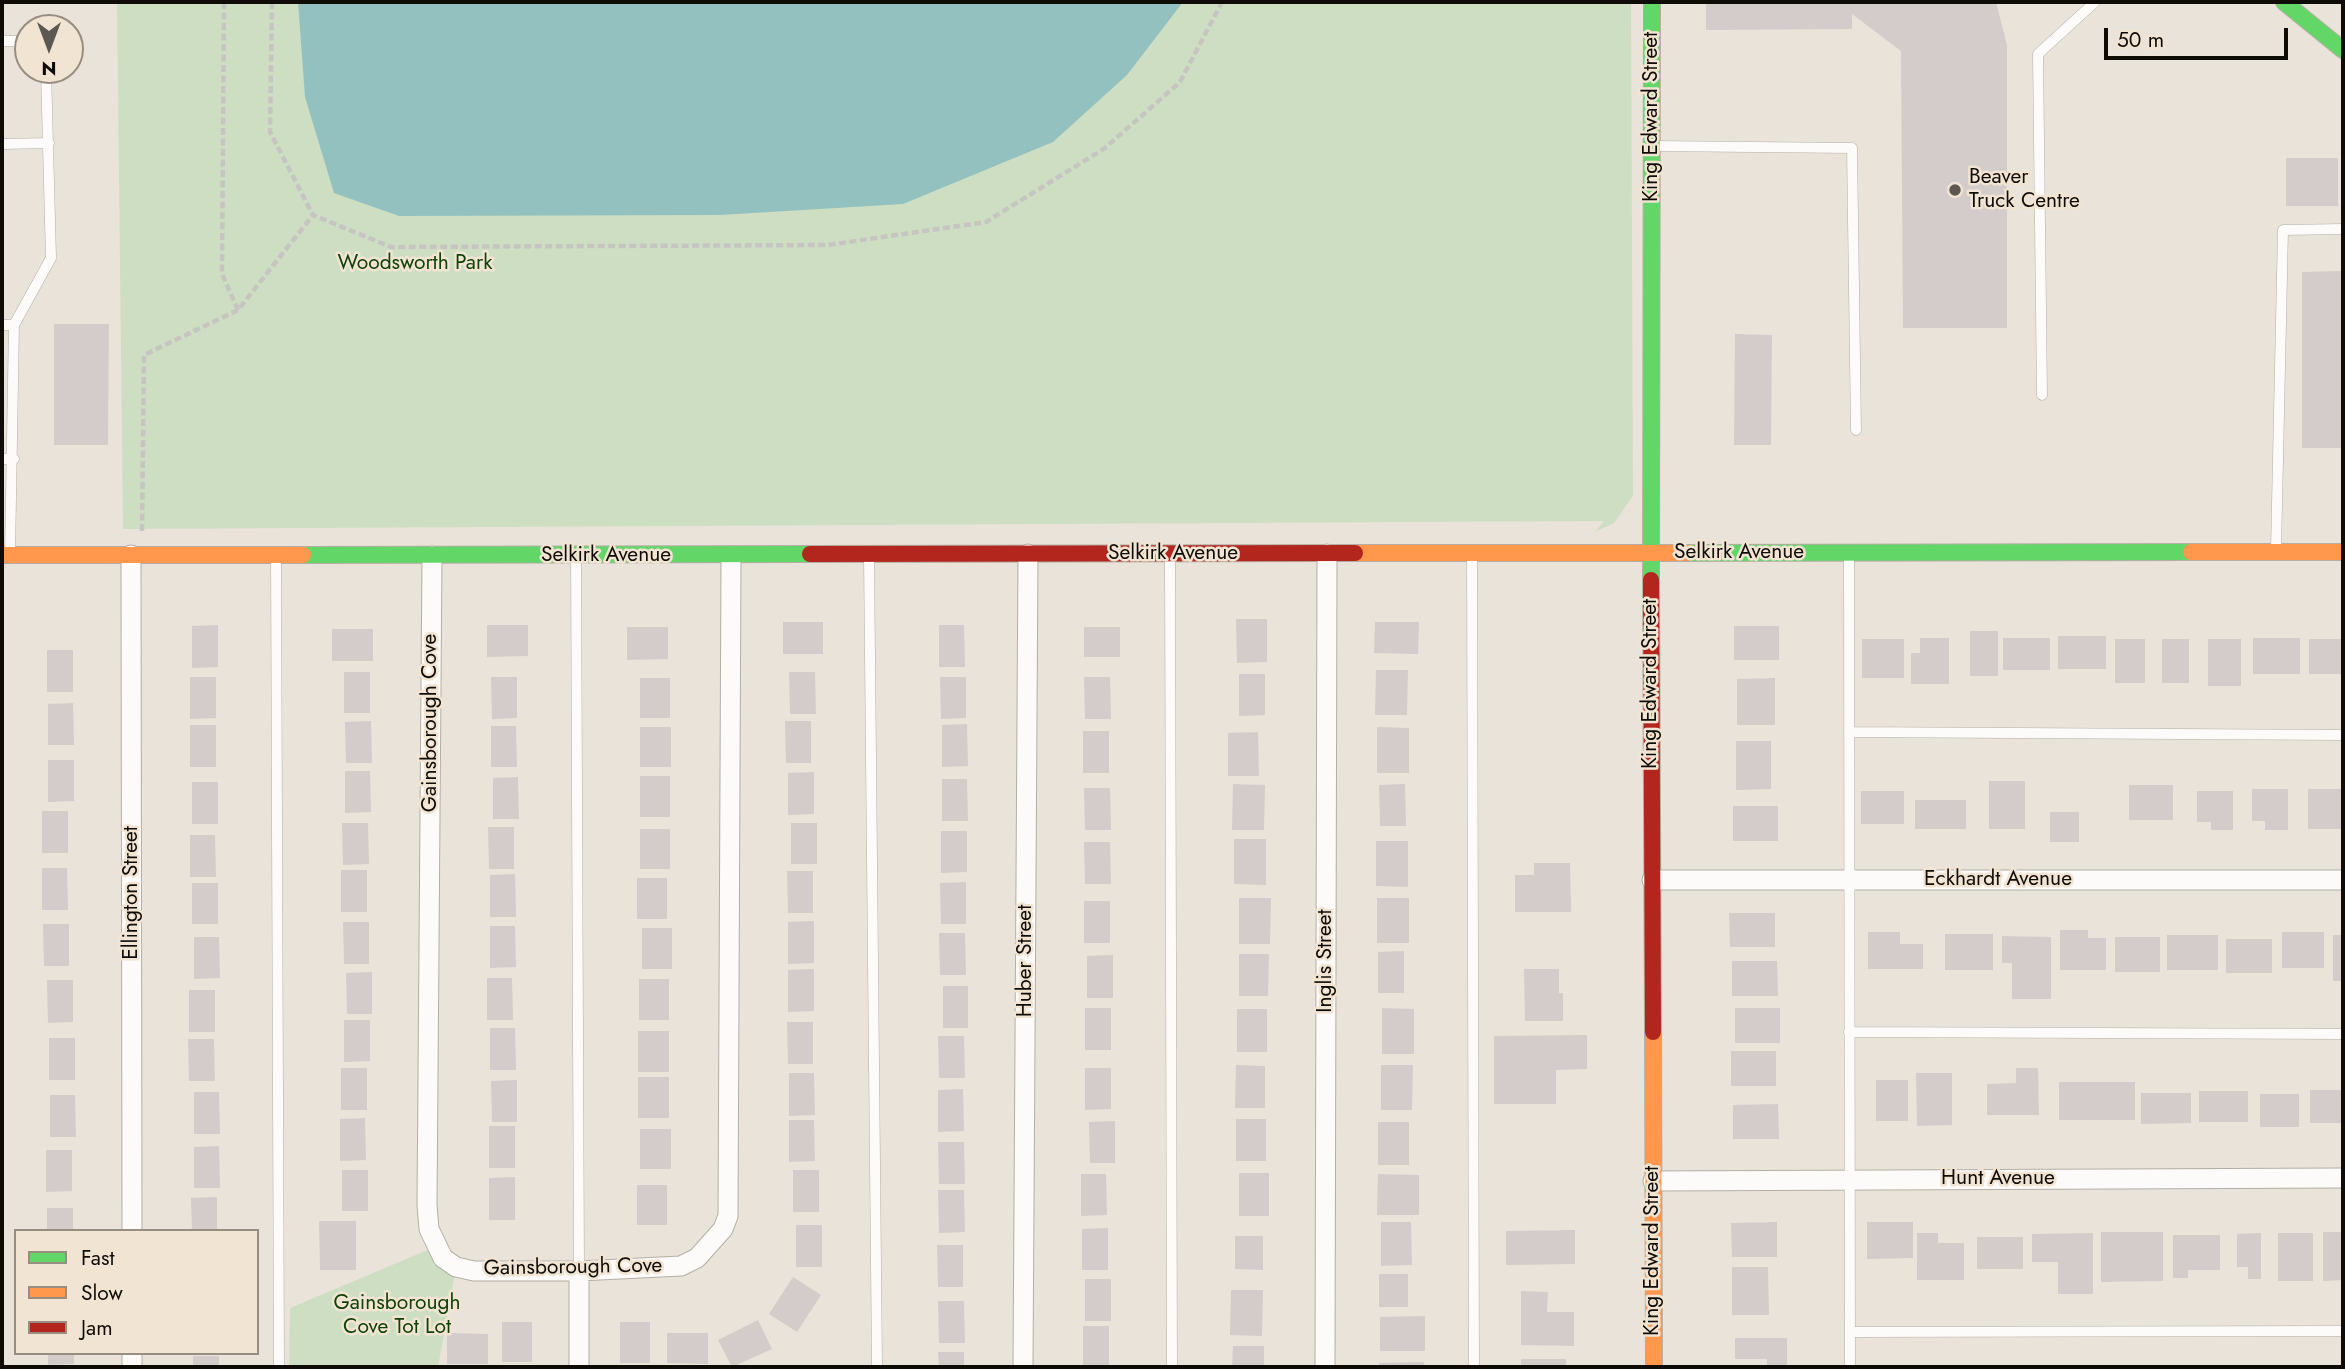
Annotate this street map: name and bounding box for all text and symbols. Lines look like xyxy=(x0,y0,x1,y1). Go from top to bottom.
north arrow xyxy=(14,14,84,84)
scale bar xyxy=(2107,14,2291,58)
text: 50 m xyxy=(2117,25,2164,55)
street label: King Edward Street xyxy=(1639,32,1665,202)
text: N xyxy=(41,55,57,82)
place label: Beaver Truck Centre xyxy=(1969,165,2080,215)
marker: Beaver Truck Centre xyxy=(1947,182,1963,198)
park label: Woodsworth Park xyxy=(338,251,492,277)
street label: Selkirk Avenue xyxy=(1674,540,1804,566)
street label: Selkirk Avenue xyxy=(1108,541,1238,567)
street label: Selkirk Avenue xyxy=(541,543,671,569)
street label: King Edward Street xyxy=(1638,599,1664,769)
street label: Gainsborough Cove xyxy=(418,634,444,812)
street label: Ellington Street xyxy=(119,826,145,960)
street label: Eckhardt Avenue xyxy=(1924,867,2072,893)
street label: Huber Street xyxy=(1013,905,1039,1017)
street label: Inglis Street xyxy=(1313,909,1339,1013)
street label: King Edward Street xyxy=(1640,1166,1666,1336)
street label: Hunt Avenue xyxy=(1941,1166,2055,1192)
legend xyxy=(14,1229,259,1355)
text: Fast xyxy=(81,1243,114,1273)
street label: Gainsborough Cove xyxy=(483,1254,663,1282)
text: Slow xyxy=(81,1278,123,1308)
park label: Gainsborough Cove Tot Lot xyxy=(333,1291,461,1341)
text: Jam xyxy=(81,1313,113,1343)

